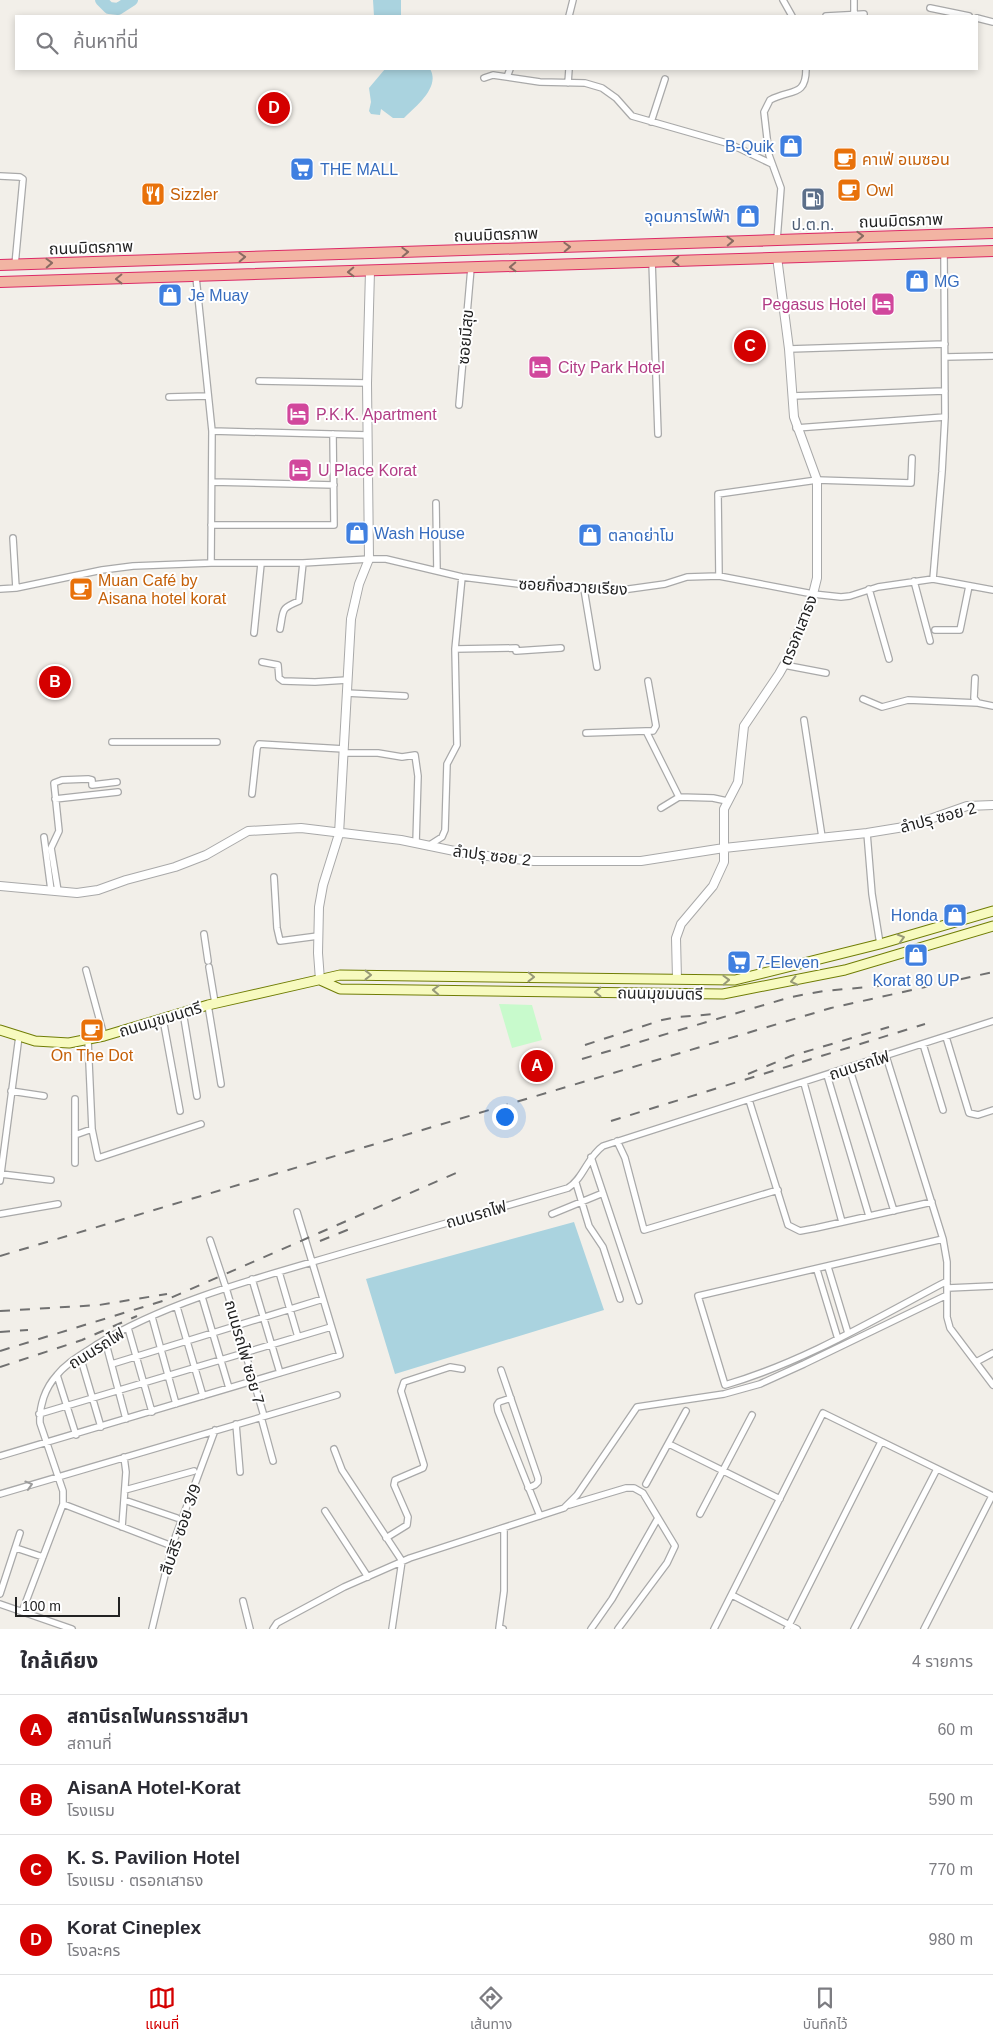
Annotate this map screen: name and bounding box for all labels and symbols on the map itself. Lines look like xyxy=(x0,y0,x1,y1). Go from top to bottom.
pin: D xyxy=(258,89,290,127)
shop icon: B-Quik xyxy=(778,133,804,159)
place label: B-Quik xyxy=(725,138,775,155)
cafe icon: คาเฟ่ อเมซอน xyxy=(832,146,858,172)
place label: คาเฟ่ อเมซอน xyxy=(862,151,950,168)
supermarket icon: THE MALL xyxy=(289,156,315,182)
place label: THE MALL xyxy=(320,161,398,178)
cafe icon: Owl xyxy=(836,177,862,203)
restaurant icon: Sizzler xyxy=(140,181,166,207)
place label: Owl xyxy=(866,182,894,199)
place label: Sizzler xyxy=(170,186,219,203)
fuel station icon: ป.ต.ท. xyxy=(800,186,826,212)
shop icon: อุดมการไฟฟ้า xyxy=(735,203,761,229)
place label: อุดมการไฟฟ้า xyxy=(644,208,730,226)
street label: ถนนมิตรภาพ xyxy=(859,211,943,230)
place label: ป.ต.ท. xyxy=(792,216,834,233)
street label: ถนนมิตรภาพ xyxy=(454,225,538,244)
one-way arrow xyxy=(857,231,865,242)
one-way arrow xyxy=(726,236,734,246)
street label: ถนนมิตรภาพ xyxy=(49,238,133,257)
one-way arrow xyxy=(563,241,571,252)
one-way arrow xyxy=(402,247,409,257)
one-way arrow xyxy=(239,251,247,262)
one-way arrow xyxy=(672,255,680,266)
one-way arrow xyxy=(45,258,53,269)
one-way arrow xyxy=(509,262,517,272)
one-way arrow xyxy=(347,267,354,277)
shop icon: MG xyxy=(904,268,930,294)
one-way arrow xyxy=(115,273,123,284)
place label: MG xyxy=(934,273,960,290)
shop icon: Je Muay xyxy=(157,282,183,308)
place label: Je Muay xyxy=(188,287,248,304)
hotel icon: Pegasus Hotel xyxy=(870,291,896,317)
place label: Pegasus Hotel xyxy=(762,296,866,313)
street label: ซอยมีสุข xyxy=(455,309,477,365)
pin: C xyxy=(734,327,766,365)
hotel icon: City Park Hotel xyxy=(527,354,553,380)
place label: City Park Hotel xyxy=(558,359,665,376)
hotel icon: P.K.K. Apartment xyxy=(285,401,311,427)
place label: P.K.K. Apartment xyxy=(316,406,437,423)
hotel icon: U Place Korat xyxy=(287,457,313,483)
place label: U Place Korat xyxy=(318,462,417,479)
shop icon: Wash House xyxy=(344,520,370,546)
shop icon: ตลาดย่าโม xyxy=(577,522,603,548)
place label: Wash House xyxy=(374,525,465,542)
place label: ตลาดย่าโม xyxy=(608,527,674,544)
place label: Muan Café by Aisana hotel korat xyxy=(98,572,227,607)
street label: ซอยกิ่งสวายเรียง xyxy=(518,573,628,598)
cafe icon: Muan Café by Aisana hotel korat xyxy=(68,576,94,602)
street label: ตรอกเสาธง xyxy=(777,593,820,668)
pin: B xyxy=(39,663,71,701)
street label: ลำปรุ ซอย 2 xyxy=(898,799,979,837)
street label: ลำปรุ ซอย 2 xyxy=(452,842,532,870)
shop icon: Honda xyxy=(942,902,968,928)
place label: Honda xyxy=(891,907,938,924)
one-way arrow xyxy=(896,933,904,943)
shop icon: Korat 80 UP xyxy=(903,942,929,968)
supermarket icon: 7-Eleven xyxy=(726,949,752,975)
place label: 7-Eleven xyxy=(756,954,819,971)
one-way arrow xyxy=(365,970,373,980)
one-way arrow xyxy=(528,972,535,982)
place label: Korat 80 UP xyxy=(872,972,960,989)
one-way arrow xyxy=(722,975,730,985)
one-way arrow xyxy=(790,975,799,985)
street label: ถนนมุขมนตรี xyxy=(617,984,703,1004)
one-way arrow xyxy=(431,985,439,996)
one-way arrow xyxy=(594,987,602,997)
street label: ถนนมุขมนตรี xyxy=(117,999,204,1041)
cafe icon: On The Dot xyxy=(79,1017,105,1043)
place label: On The Dot xyxy=(51,1047,134,1064)
pin: A xyxy=(521,1047,553,1085)
street label: ถนนรถไฟ xyxy=(827,1048,891,1083)
your location xyxy=(492,1104,518,1130)
street label: ถนนรถไฟ xyxy=(444,1198,508,1231)
street label: ถนนรถไฟ ซอย 7 xyxy=(222,1298,268,1406)
street label: ถนนรถไฟ xyxy=(65,1325,127,1372)
one-way arrow xyxy=(25,1481,33,1491)
street label: สืบสิริ ซอย 3/9 xyxy=(157,1482,204,1577)
scale bar xyxy=(15,1594,120,1617)

